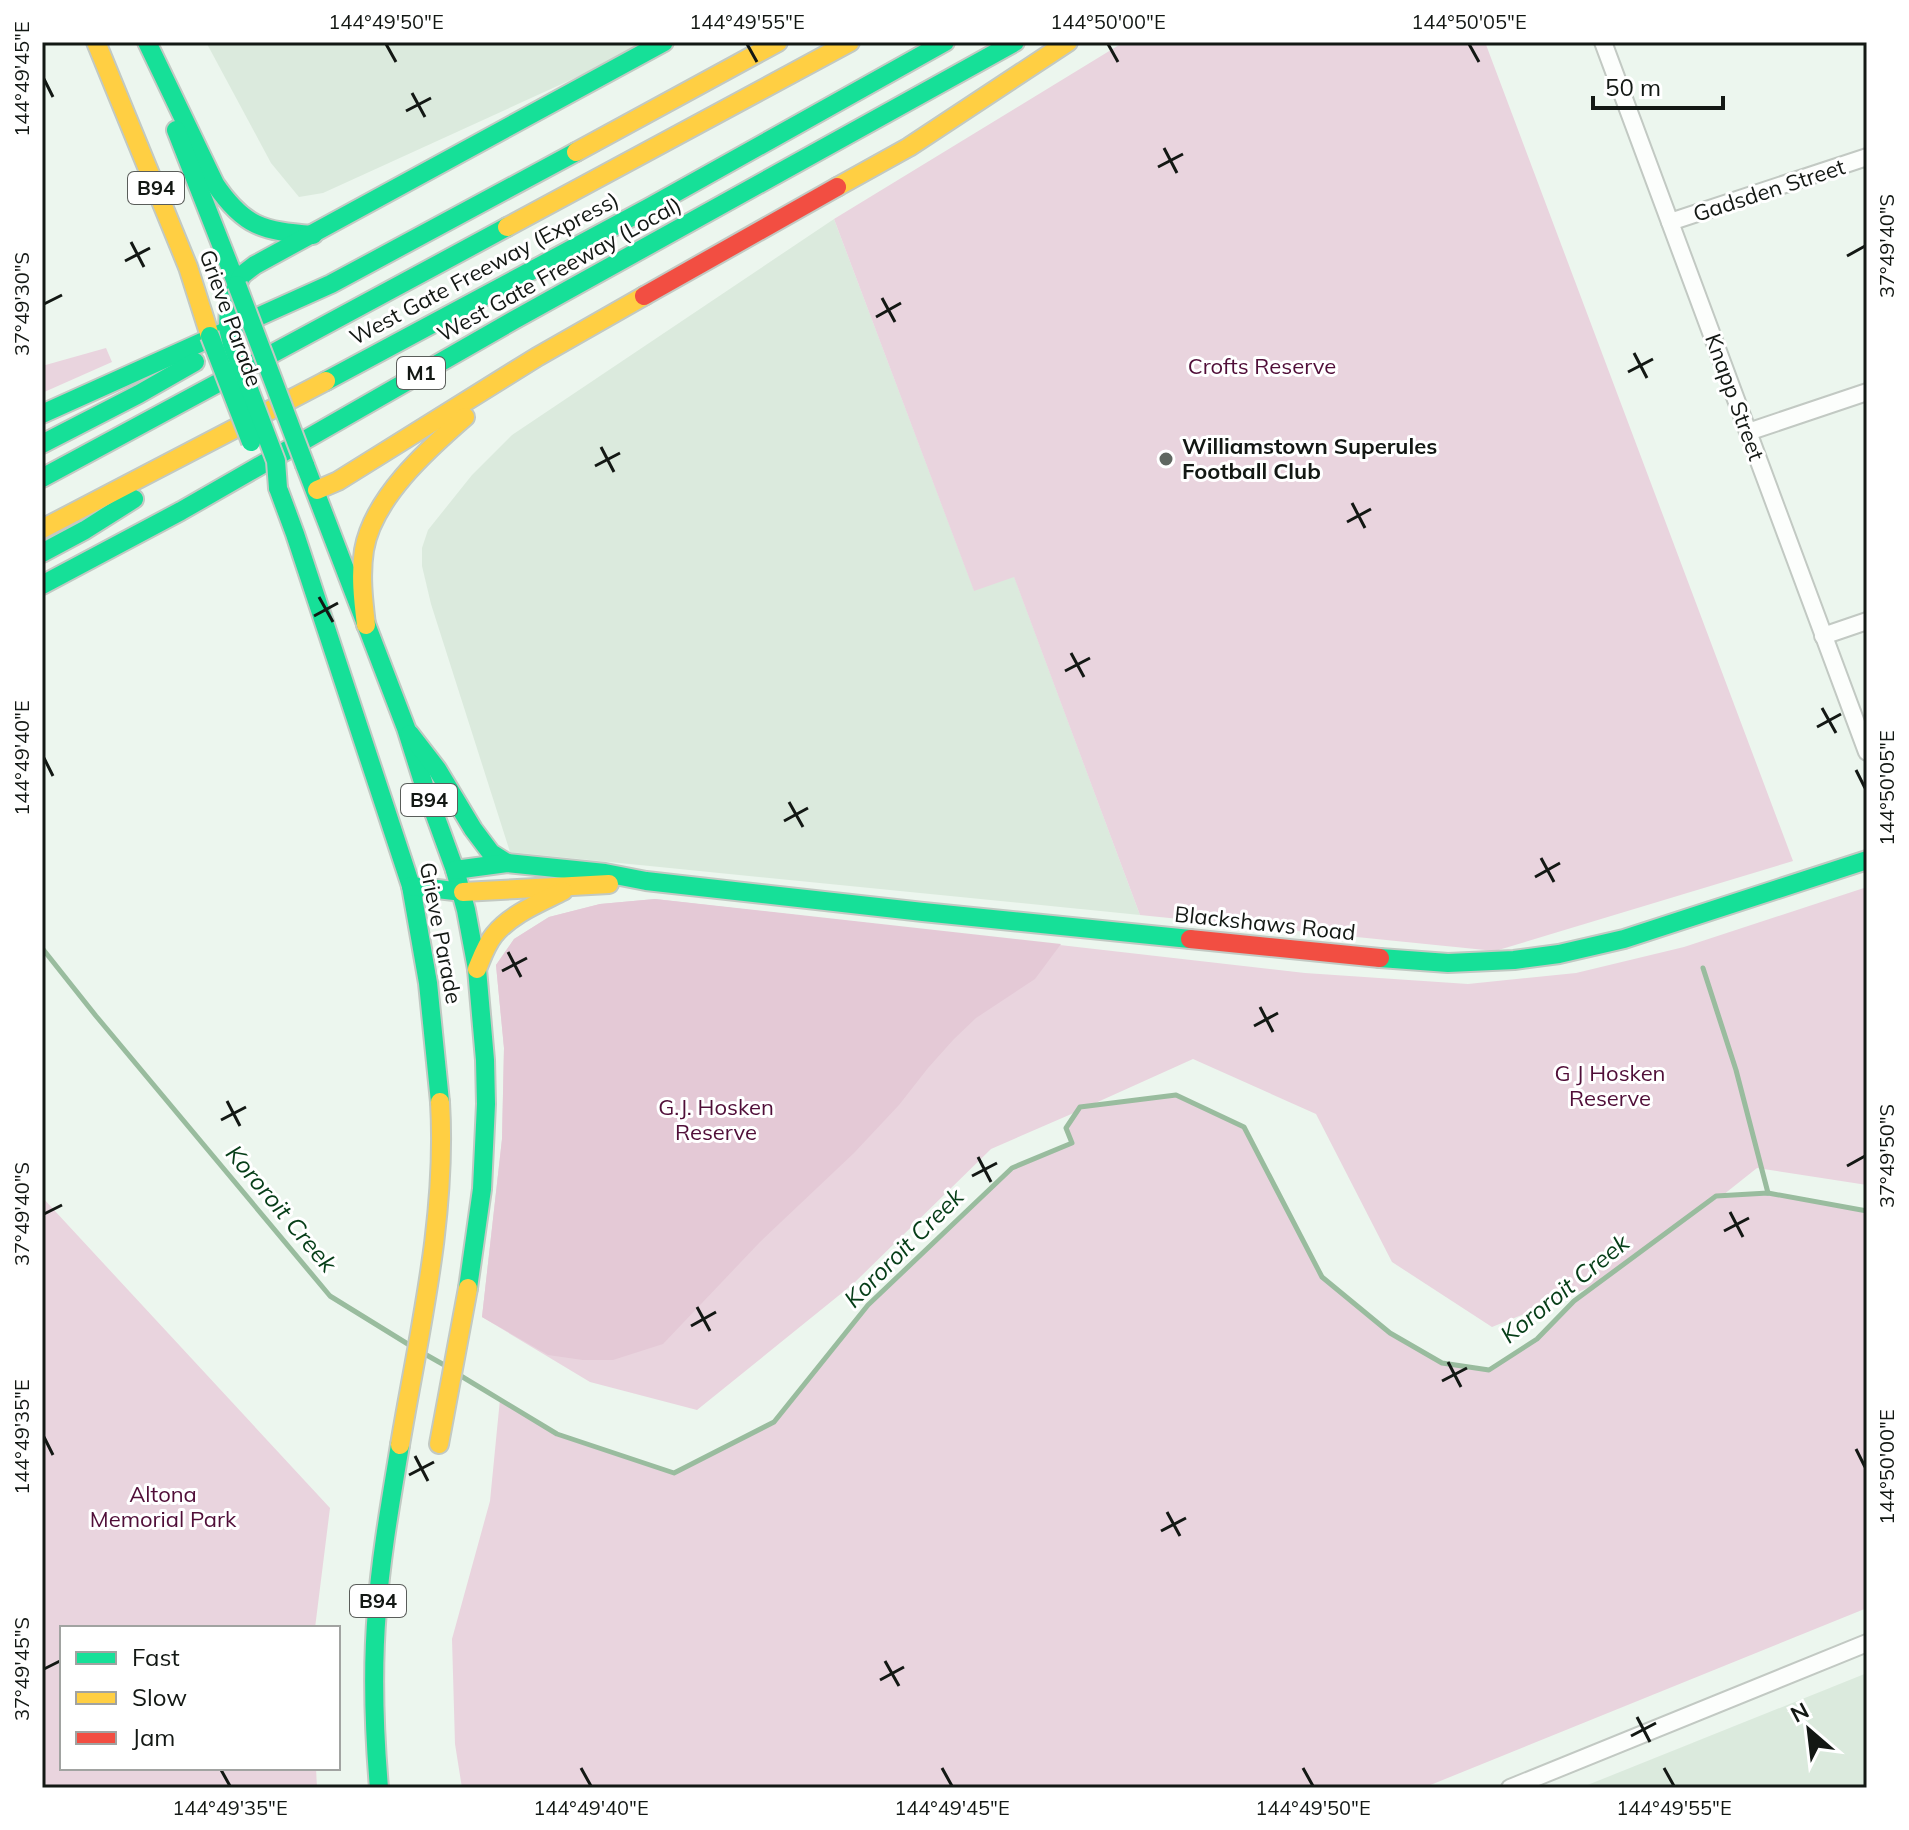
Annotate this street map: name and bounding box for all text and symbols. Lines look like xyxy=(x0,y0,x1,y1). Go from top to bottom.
text: 144°49'50"E xyxy=(328,9,444,34)
text: 144°49'55"E xyxy=(689,9,805,34)
text: 144°50'00"E xyxy=(1050,9,1166,34)
text: 144°50'05"E xyxy=(1411,9,1527,34)
text: 144°49'45"E xyxy=(9,21,34,137)
scale bar xyxy=(1593,60,1723,110)
text: 50 m xyxy=(1605,72,1661,102)
street label: Gadsden Street xyxy=(1690,152,1849,228)
road number: B94 xyxy=(128,172,184,204)
street label: West Gate Freeway (Express) xyxy=(345,185,623,351)
street label: West Gate Freeway (Local) xyxy=(432,190,686,348)
text: 37°49'40"S xyxy=(1874,194,1899,298)
street label: Grieve Parade xyxy=(193,246,269,390)
text: 37°49'30"S xyxy=(9,252,34,356)
street label: Knapp Street xyxy=(1699,330,1771,465)
park label: Crofts Reserve xyxy=(1188,352,1336,380)
road number: M1 xyxy=(397,357,445,389)
place label: Williamstown Superules Football Club xyxy=(1182,432,1437,485)
marker: Williamstown Superules Football Club xyxy=(1157,450,1175,468)
text: 144°49'40"E xyxy=(9,700,34,816)
text: 144°50'05"E xyxy=(1874,730,1899,846)
road number: B94 xyxy=(401,784,457,816)
street label: Grieve Parade xyxy=(414,860,468,1006)
street label: Blackshaws Road xyxy=(1173,900,1357,946)
park label: G J Hosken Reserve xyxy=(1554,1059,1666,1112)
park label: G.J. Hosken Reserve xyxy=(658,1093,774,1146)
text: 37°49'50"S xyxy=(1874,1104,1899,1208)
water label: Kororoit Creek xyxy=(220,1139,344,1279)
text: 37°49'40"S xyxy=(9,1162,34,1266)
water label: Kororoit Creek xyxy=(837,1181,970,1313)
water label: Kororoit Creek xyxy=(1494,1227,1635,1349)
text: 144°49'35"E xyxy=(9,1379,34,1495)
text: 144°50'00"E xyxy=(1874,1409,1899,1525)
park label: Altona Memorial Park xyxy=(90,1480,237,1533)
road number: B94 xyxy=(350,1585,406,1617)
text: 37°49'45"S xyxy=(9,1617,34,1721)
legend xyxy=(60,1626,340,1770)
text: Fast xyxy=(132,1642,180,1672)
text: Slow xyxy=(132,1682,187,1712)
north arrow xyxy=(1769,1690,1849,1770)
text: N xyxy=(1786,1696,1814,1729)
text: Jam xyxy=(132,1722,175,1752)
text: 144°49'35"E xyxy=(172,1795,288,1820)
text: 144°49'40"E xyxy=(533,1795,649,1820)
text: 144°49'45"E xyxy=(894,1795,1010,1820)
text: 144°49'50"E xyxy=(1255,1795,1371,1820)
text: 144°49'55"E xyxy=(1616,1795,1732,1820)

